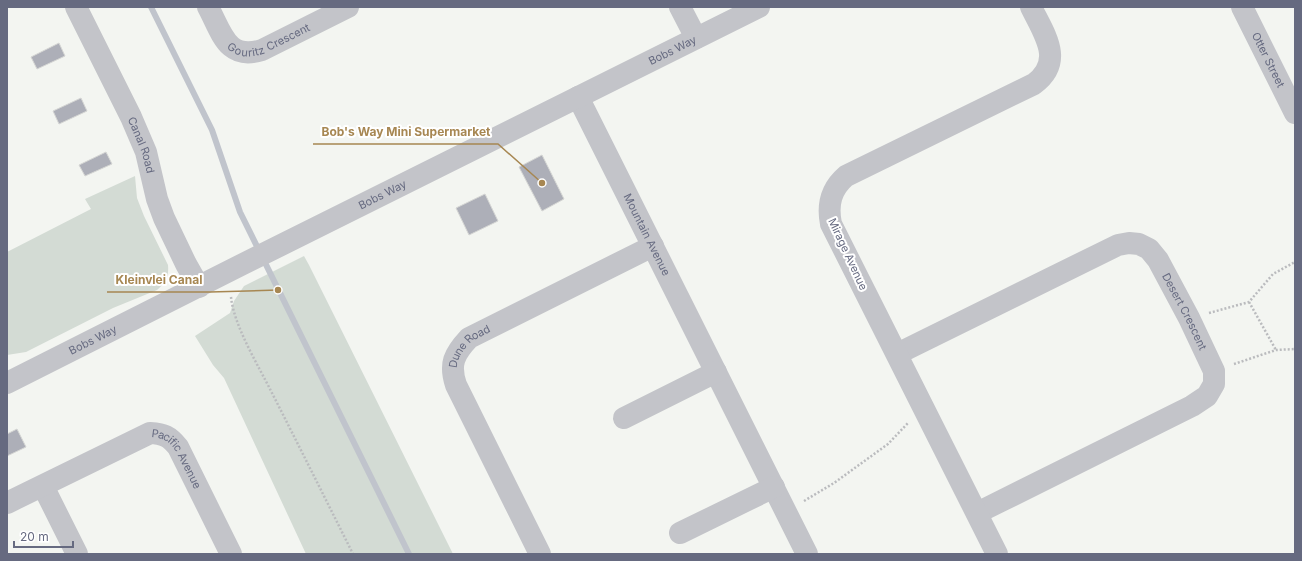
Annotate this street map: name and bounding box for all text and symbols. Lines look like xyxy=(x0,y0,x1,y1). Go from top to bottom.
street label: Gouritz Crescent xyxy=(224,20,313,60)
street label: Otter Street xyxy=(1249,30,1288,90)
street label: Bobs Way xyxy=(646,32,699,68)
street label: Canal Road xyxy=(125,115,158,175)
callout: Bob's Way Mini Supermarket xyxy=(313,120,498,144)
text: Bob's Way Mini Supermarket xyxy=(322,124,491,139)
street label: Bobs Way xyxy=(356,177,409,212)
street label: Mountain Avenue xyxy=(620,191,673,278)
street label: Mirage Avenue xyxy=(825,216,871,292)
callout: Kleinvlei Canal xyxy=(107,268,210,292)
street label: Desert Crescent xyxy=(1159,270,1210,353)
text: Kleinvlei Canal xyxy=(116,272,202,287)
street label: Bobs Way xyxy=(66,322,119,358)
street label: Dune Road xyxy=(446,322,492,369)
street label: Pacific Avenue xyxy=(151,426,205,491)
scale bar xyxy=(14,523,73,549)
text: 20 m xyxy=(20,529,49,544)

